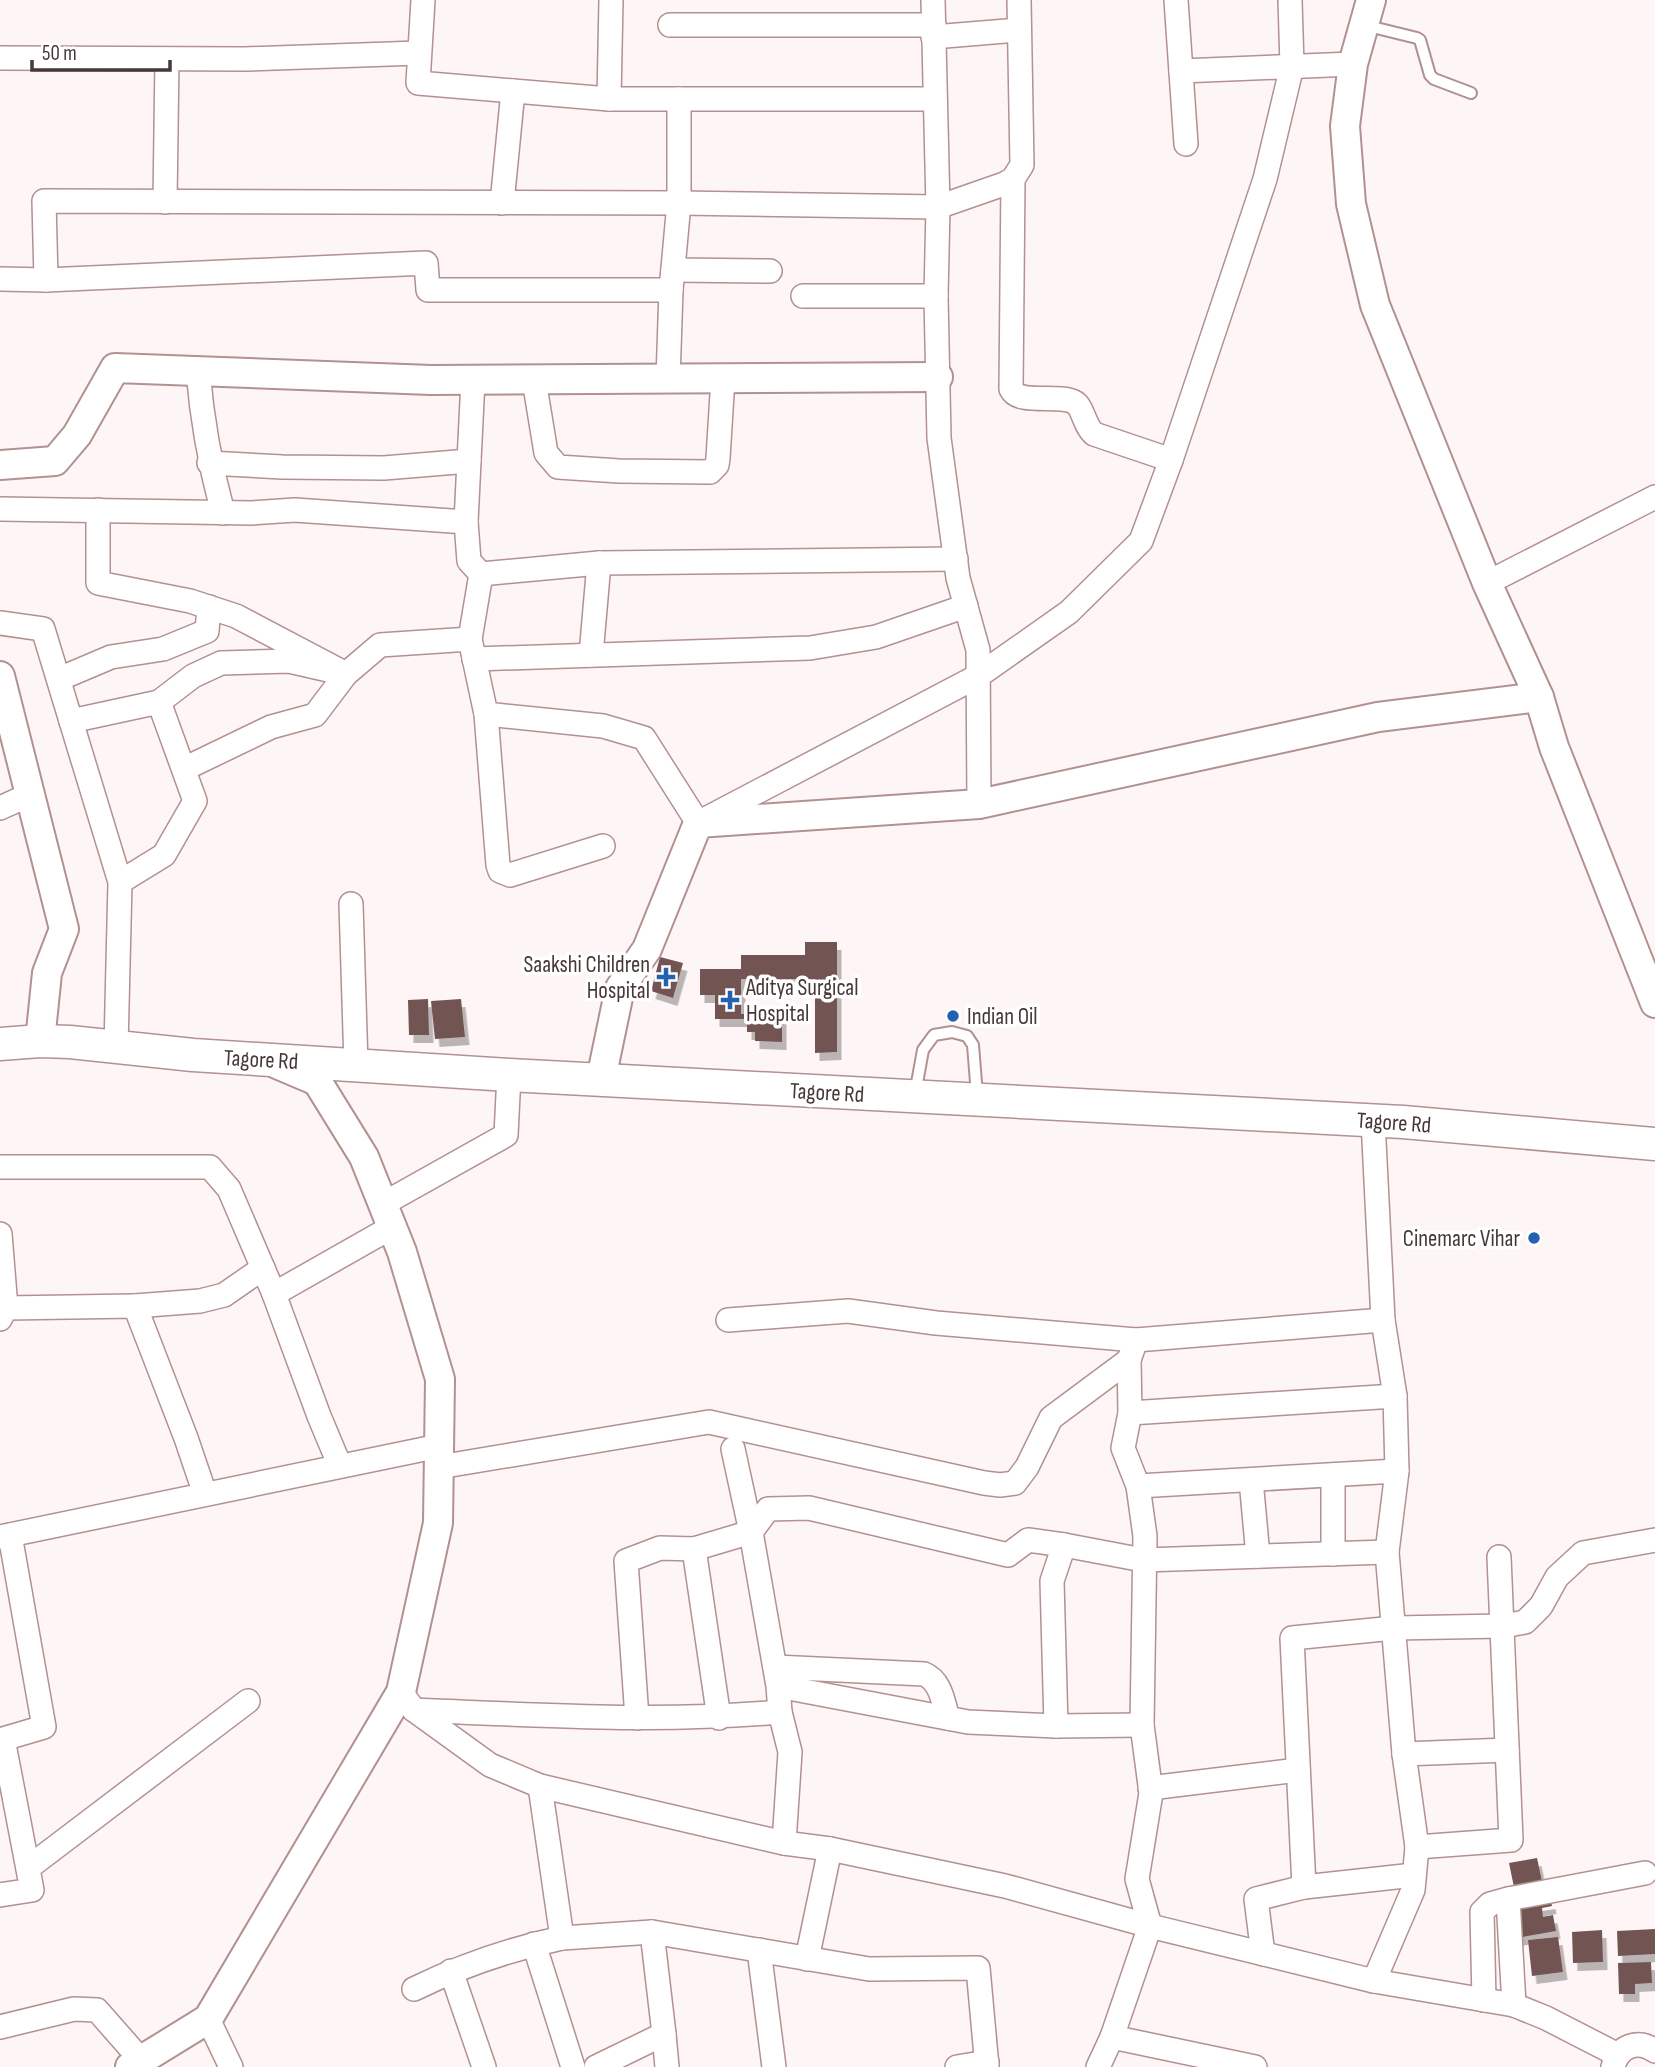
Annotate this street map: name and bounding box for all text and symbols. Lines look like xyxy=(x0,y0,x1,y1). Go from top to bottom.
scale bar xyxy=(32,28,170,72)
text: 50 m xyxy=(42,41,77,66)
place label: Saakshi Children Hospital xyxy=(523,951,650,1005)
marker: Saakshi Children Hospital xyxy=(656,967,676,987)
place label: Aditya Surgical Hospital xyxy=(745,974,858,1028)
marker: Aditya Surgical Hospital xyxy=(720,990,740,1010)
place label: Indian Oil xyxy=(967,1003,1038,1031)
marker: Indian Oil xyxy=(945,1008,961,1024)
street label: Tagore Rd xyxy=(223,1044,299,1076)
street label: Tagore Rd xyxy=(789,1077,865,1109)
street label: Tagore Rd xyxy=(1356,1106,1432,1140)
place label: Cinemarc Vihar xyxy=(1403,1225,1520,1253)
marker: Cinemarc Vihar xyxy=(1526,1230,1542,1246)

